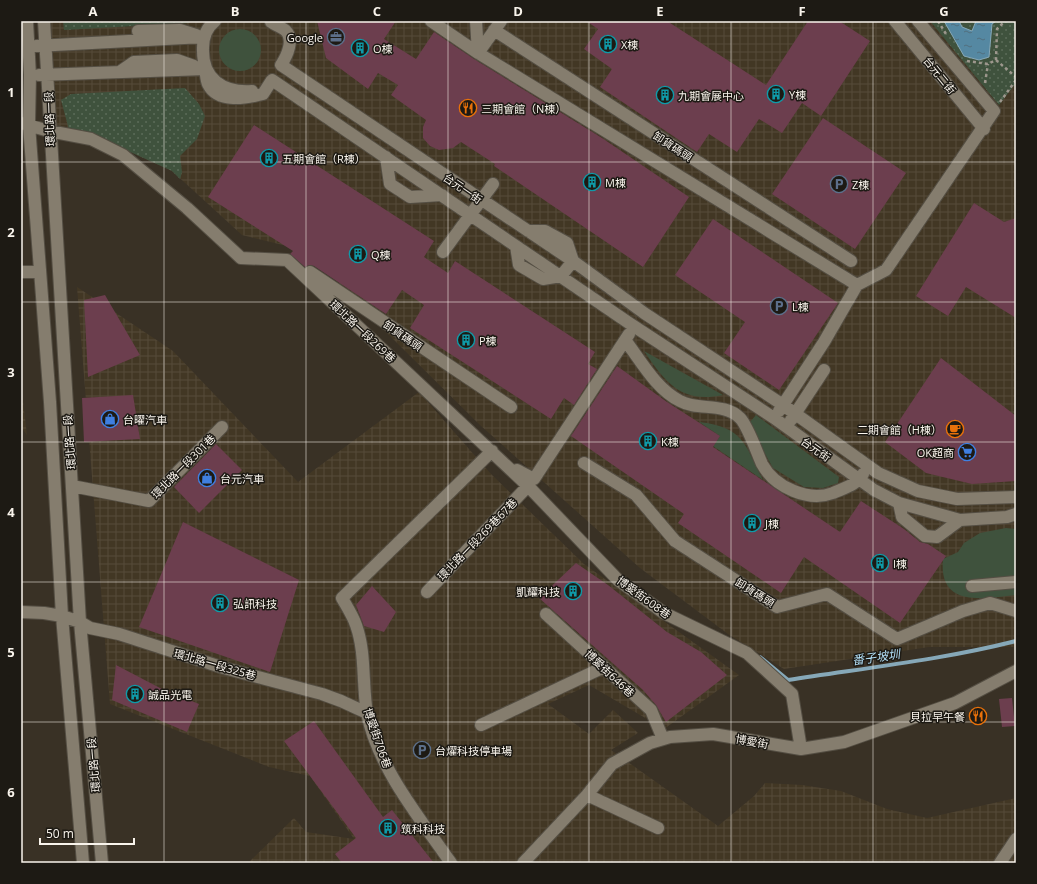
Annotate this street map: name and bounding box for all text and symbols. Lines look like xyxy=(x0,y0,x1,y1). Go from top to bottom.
text: A xyxy=(89,2,98,20)
text: B xyxy=(231,2,240,20)
text: C xyxy=(373,2,381,20)
text: D xyxy=(513,2,523,20)
text: E xyxy=(656,2,664,20)
text: F xyxy=(798,2,806,20)
text: G xyxy=(939,2,949,20)
office icon: Google xyxy=(326,27,346,47)
place label: Google xyxy=(287,30,323,45)
building icon: X棟 xyxy=(598,34,618,54)
place label: X棟 xyxy=(621,37,638,52)
building icon: O棟 xyxy=(350,38,370,58)
place label: O棟 xyxy=(373,41,393,56)
street label: 台元二街 xyxy=(920,53,960,97)
text: 1 xyxy=(7,83,15,101)
building icon: Y棟 xyxy=(766,84,786,104)
building icon: 九期會展中心 xyxy=(655,85,675,105)
place label: Y棟 xyxy=(789,87,806,102)
place label: 九期會展中心 xyxy=(678,88,744,103)
street label: 環北路一段 xyxy=(41,91,57,147)
restaurant icon: 三期會館（N棟） xyxy=(458,98,478,118)
place label: 三期會館（N棟） xyxy=(481,101,566,116)
street label: 卸貨碼頭 xyxy=(650,128,696,164)
building icon: 五期會館（R棟） xyxy=(259,148,279,168)
place label: 五期會館（R棟） xyxy=(282,151,366,166)
street label: 台元一街 xyxy=(441,169,485,207)
building icon: M棟 xyxy=(582,172,602,192)
parking icon: Z棟 xyxy=(829,174,849,194)
place label: M棟 xyxy=(605,175,626,190)
place label: Z棟 xyxy=(852,177,869,192)
text: 2 xyxy=(7,223,15,241)
building icon: Q棟 xyxy=(348,244,368,264)
place label: Q棟 xyxy=(371,247,391,262)
parking icon: L棟 xyxy=(769,296,789,316)
street label: 環北路一段269巷 xyxy=(327,297,399,365)
place label: L棟 xyxy=(792,299,809,314)
street label: 卸貨碼頭 xyxy=(381,316,425,354)
building icon: P棟 xyxy=(456,330,476,350)
place label: P棟 xyxy=(479,333,497,348)
text: 3 xyxy=(7,363,15,381)
shop icon: 台曜汽車 xyxy=(100,409,120,429)
place label: 台曜汽車 xyxy=(123,412,167,427)
street label: 環北路一段 xyxy=(60,414,78,470)
cafe icon: 二期會館（H棟） xyxy=(945,419,965,439)
place label: 二期會館（H棟） xyxy=(857,422,942,437)
street label: 環北路一段301巷 xyxy=(148,431,218,501)
building icon: K棟 xyxy=(638,431,658,451)
street label: 台元街 xyxy=(798,433,834,465)
place label: K棟 xyxy=(661,434,679,449)
supermarket icon: OK超商 xyxy=(957,442,977,462)
place label: OK超商 xyxy=(917,445,954,460)
shop icon: 台元汽車 xyxy=(197,468,217,488)
place label: 台元汽車 xyxy=(220,471,264,486)
street label: 環北路一段269巷67巷 xyxy=(434,495,520,583)
text: 4 xyxy=(7,503,15,521)
building icon: J棟 xyxy=(742,513,762,533)
place label: J棟 xyxy=(764,516,779,531)
building icon: I棟 xyxy=(870,553,890,573)
place label: I棟 xyxy=(893,556,907,571)
street label: 博愛街608巷 xyxy=(614,572,674,622)
street label: 卸貨碼頭 xyxy=(732,574,778,610)
building icon: 凱耀科技 xyxy=(563,581,583,601)
place label: 凱耀科技 xyxy=(516,584,560,599)
building icon: 弘訊科技 xyxy=(210,593,230,613)
place label: 弘訊科技 xyxy=(233,596,277,611)
text: 5 xyxy=(7,643,15,661)
street label: 環北路一段325巷 xyxy=(172,645,258,683)
water label: 番子坡圳 xyxy=(851,645,903,669)
street label: 博愛街646巷 xyxy=(582,646,638,700)
building icon: 誠品光電 xyxy=(125,684,145,704)
place label: 誠品光電 xyxy=(148,687,192,702)
street label: 博愛街706巷 xyxy=(361,706,395,770)
restaurant icon: 貝拉早午餐 xyxy=(968,706,988,726)
place label: 貝拉早午餐 xyxy=(910,709,965,724)
street label: 博愛街 xyxy=(734,731,770,751)
street label: 環北路一段 xyxy=(83,737,103,793)
parking icon: 台燿科技停車場 xyxy=(412,740,432,760)
place label: 台燿科技停車場 xyxy=(435,743,512,758)
text: 6 xyxy=(7,783,15,801)
building icon: 筑科科技 xyxy=(378,818,398,838)
scale bar xyxy=(40,820,134,846)
place label: 筑科科技 xyxy=(401,821,445,836)
text: 50 m xyxy=(46,825,74,842)

